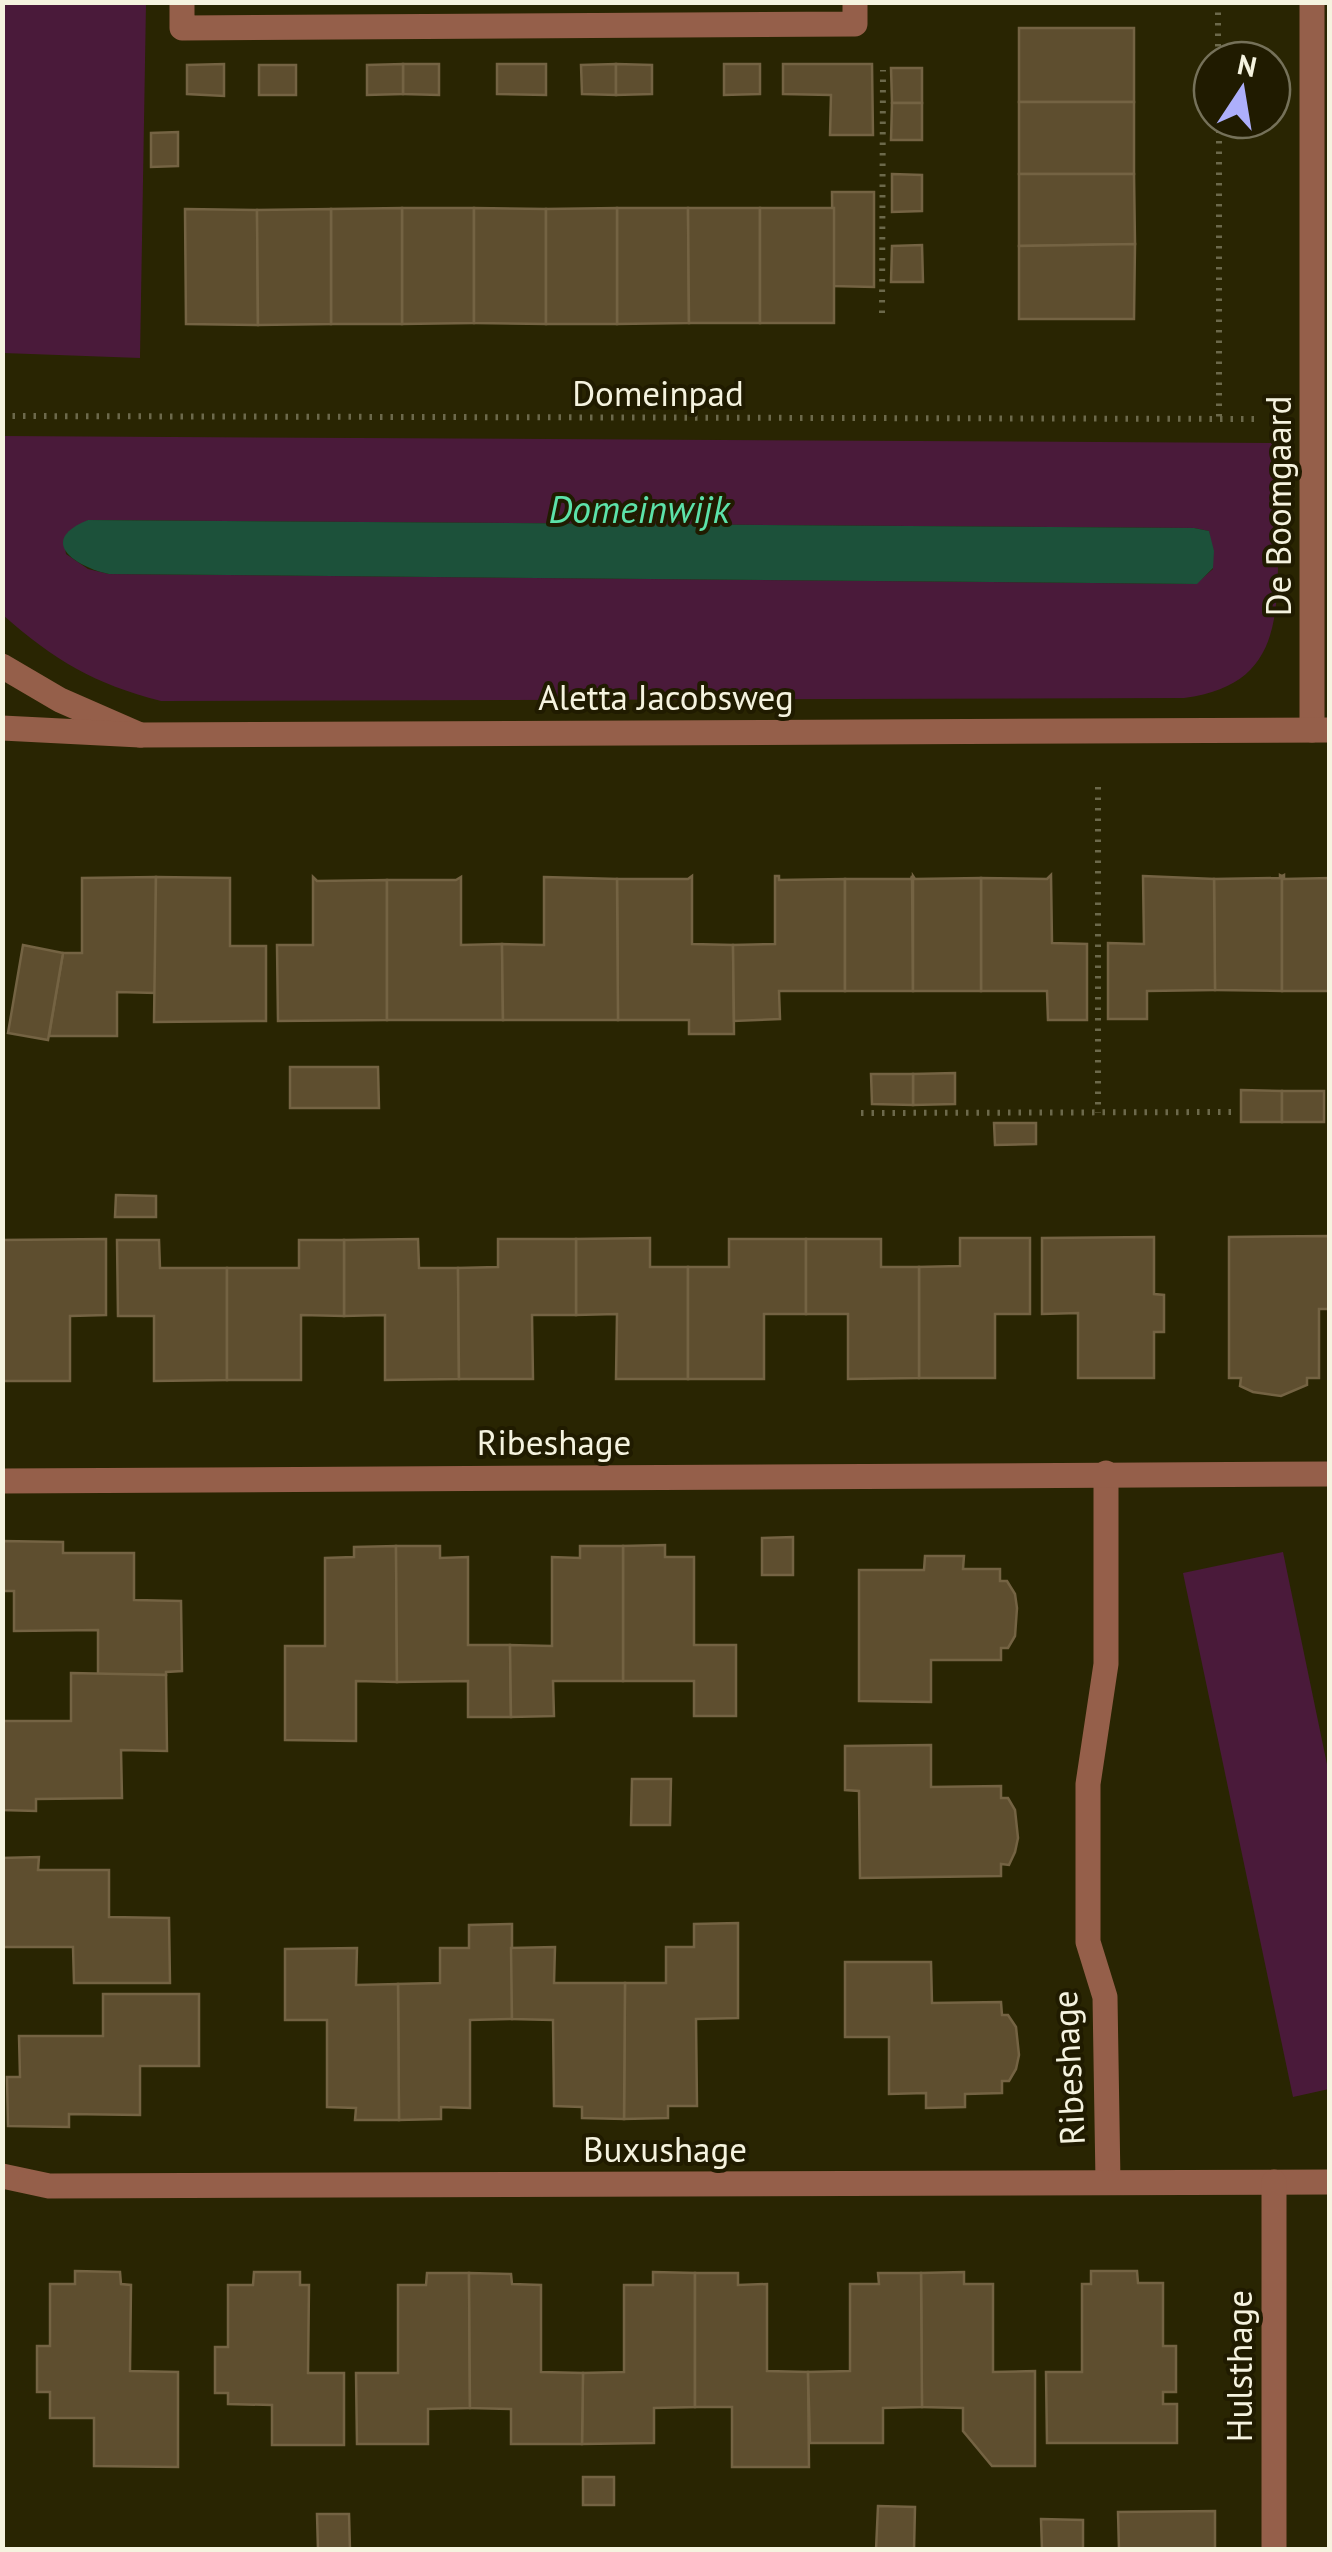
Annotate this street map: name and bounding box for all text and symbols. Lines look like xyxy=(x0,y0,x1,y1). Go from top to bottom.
north arrow xyxy=(1192,40,1292,140)
text: N xyxy=(1234,45,1260,85)
street label: Domeinpad xyxy=(572,370,744,416)
street label: De Boomgaard xyxy=(1255,396,1301,616)
water label: Domeinwijk xyxy=(548,484,732,533)
street label: Aletta Jacobsweg xyxy=(538,674,794,720)
street label: Ribeshage xyxy=(477,1419,631,1465)
street label: Ribeshage xyxy=(1041,1990,1095,2146)
street label: Buxushage xyxy=(583,2126,747,2172)
street label: Hulsthage xyxy=(1216,2290,1262,2442)

